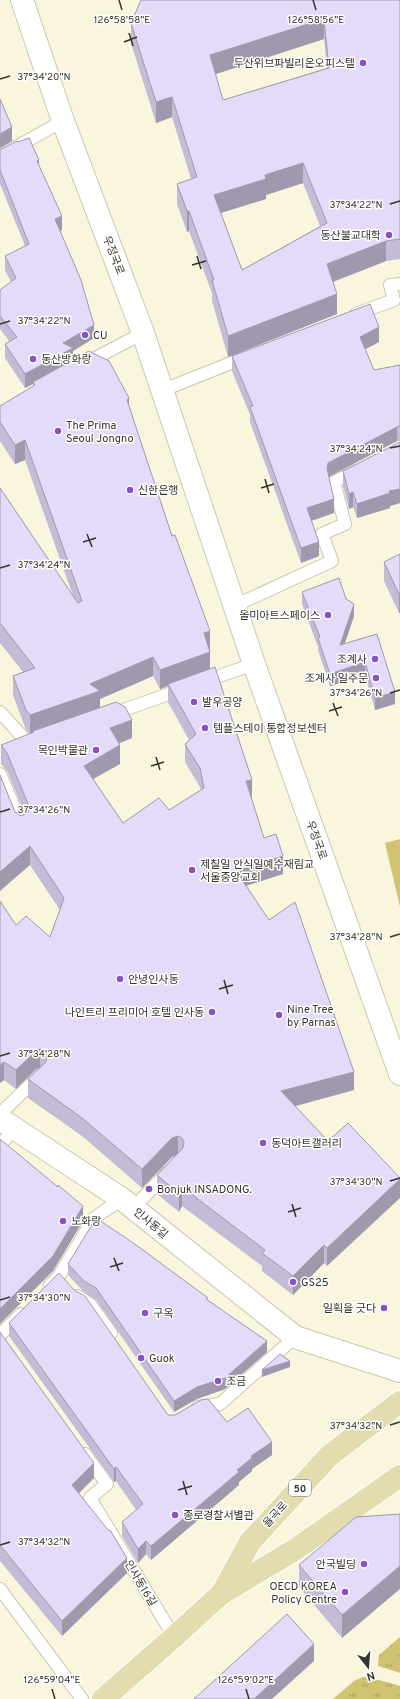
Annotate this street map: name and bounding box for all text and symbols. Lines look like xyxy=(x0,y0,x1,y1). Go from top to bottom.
text: 126°58'58"E xyxy=(94,14,150,27)
text: 126°58'56"E xyxy=(288,14,344,27)
place label: 두산위브파빌리온오피스텔 xyxy=(234,57,355,71)
marker: 두산위브파빌리온오피스텔 xyxy=(358,58,368,68)
text: 37°34'20"N xyxy=(17,71,71,84)
text: 37°34'22"N xyxy=(330,199,382,212)
place label: 동산불교대학 xyxy=(320,229,381,243)
marker: 동산불교대학 xyxy=(384,230,394,240)
street label: 우정국로 xyxy=(99,234,127,277)
text: 37°34'22"N xyxy=(18,315,70,328)
place label: CU xyxy=(93,329,108,343)
marker: CU xyxy=(80,330,90,340)
place label: 동산방화랑 xyxy=(41,353,92,367)
marker: 동산방화랑 xyxy=(28,354,38,364)
place label: The Prima Seoul Jongno xyxy=(66,419,134,446)
marker: The Prima Seoul Jongno xyxy=(53,426,63,436)
text: 37°34'24"N xyxy=(330,443,382,456)
place label: 신한은행 xyxy=(138,484,178,498)
marker: 신한은행 xyxy=(125,485,135,495)
text: 37°34'24"N xyxy=(18,559,70,572)
place label: 올미아트스페이스 xyxy=(239,609,320,623)
marker: 올미아트스페이스 xyxy=(323,610,333,620)
place label: 조계사 xyxy=(337,653,367,667)
marker: 조계사 xyxy=(370,654,380,664)
place label: 조계사 일주문 xyxy=(305,672,368,686)
marker: 조계사 일주문 xyxy=(371,673,381,683)
text: 37°34'26"N xyxy=(330,687,382,700)
place label: 발우공양 xyxy=(202,696,242,710)
marker: 발우공양 xyxy=(189,697,199,707)
place label: 템플스테이 통합정보센터 xyxy=(213,722,327,736)
marker: 템플스테이 통합정보센터 xyxy=(200,723,210,733)
place label: 목인박물관 xyxy=(37,744,88,758)
marker: 목인박물관 xyxy=(91,745,101,755)
text: 37°34'26"N xyxy=(18,804,70,817)
street label: 우정국로 xyxy=(303,819,330,862)
place label: 제칠일 안식일예수재림교 서울중앙교회 xyxy=(200,858,314,885)
marker: 제칠일 안식일예수재림교 서울중앙교회 xyxy=(187,865,197,875)
text: 37°34'28"N xyxy=(330,931,382,944)
place label: 안녕인사동 xyxy=(128,973,179,987)
marker: 안녕인사동 xyxy=(115,974,125,984)
place label: Nine Tree by Parnas xyxy=(287,1003,336,1030)
place label: 나인트리 프리미어 호텔 인사동 xyxy=(65,1006,204,1020)
marker: 나인트리 프리미어 호텔 인사동 xyxy=(207,1007,217,1017)
marker: Nine Tree by Parnas xyxy=(274,1010,284,1020)
text: 37°34'28"N xyxy=(18,1048,70,1061)
place label: 동덕아트갤러리 xyxy=(271,1137,342,1151)
marker: 동덕아트갤러리 xyxy=(258,1138,268,1148)
text: 37°34'30"N xyxy=(329,1176,383,1189)
place label: Bonjuk INSADONG. xyxy=(157,1183,252,1197)
marker: Bonjuk INSADONG. xyxy=(144,1184,154,1194)
street label: 인사동길 xyxy=(130,1206,171,1242)
place label: 노화랑 xyxy=(71,1215,101,1229)
marker: 노화랑 xyxy=(58,1216,68,1226)
place label: GS25 xyxy=(301,1276,329,1290)
marker: GS25 xyxy=(288,1277,298,1287)
text: 37°34'30"N xyxy=(17,1292,71,1305)
place label: 일획을 긋다 xyxy=(323,1302,376,1316)
marker: 일획을 긋다 xyxy=(379,1303,389,1313)
place label: 구옥 xyxy=(153,1307,173,1321)
marker: 구옥 xyxy=(140,1308,150,1318)
place label: Guok xyxy=(149,1352,175,1366)
marker: Guok xyxy=(136,1353,146,1363)
place label: 조금 xyxy=(226,1375,246,1389)
marker: 조금 xyxy=(213,1376,223,1386)
text: 37°34'32"N xyxy=(330,1420,382,1433)
road number: 50 xyxy=(289,1480,311,1496)
street label: 율곡로 xyxy=(260,1499,291,1531)
place label: 종로경찰서별관 xyxy=(183,1509,254,1523)
marker: 종로경찰서별관 xyxy=(170,1510,180,1520)
text: 37°34'32"N xyxy=(18,1536,70,1549)
street label: 인사동16길 xyxy=(121,1558,159,1609)
place label: 안국빌딩 xyxy=(316,1558,356,1572)
marker: 안국빌딩 xyxy=(359,1559,369,1569)
place label: OECD KOREA Policy Centre xyxy=(269,1580,337,1607)
marker: OECD KOREA Policy Centre xyxy=(340,1587,350,1597)
north arrow xyxy=(348,1647,388,1687)
text: N xyxy=(365,1668,376,1683)
text: 126°59'04"E xyxy=(24,1674,80,1687)
text: 126°59'02"E xyxy=(218,1674,274,1687)

